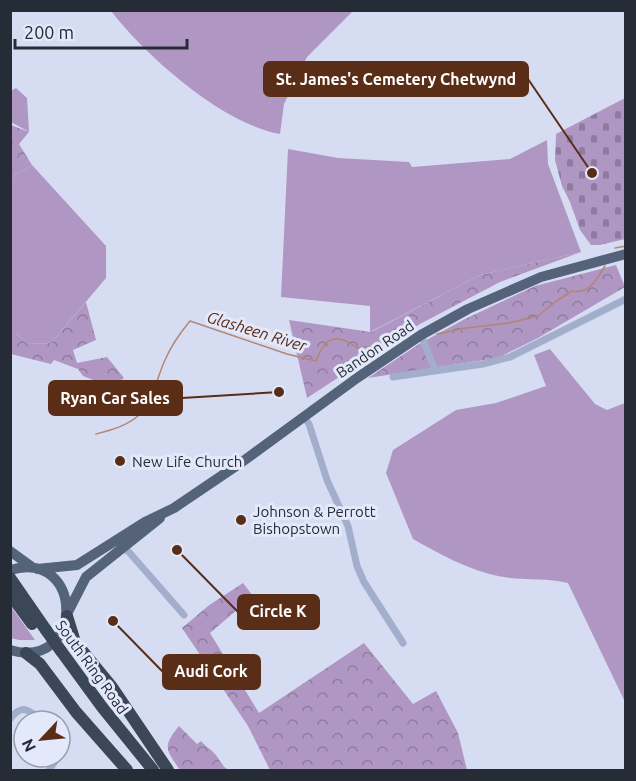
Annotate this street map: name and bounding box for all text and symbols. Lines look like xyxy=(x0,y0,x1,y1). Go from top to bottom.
scale bar xyxy=(15,12,188,50)
text: 200 m xyxy=(24,22,74,42)
callout: St. James's Cemetery Chetwynd xyxy=(264,62,528,96)
text: St. James's Cemetery Chetwynd xyxy=(276,70,516,88)
water label: Glasheen River xyxy=(205,307,310,355)
street label: Bandon Road xyxy=(333,317,417,381)
callout: Ryan Car Sales xyxy=(49,381,182,415)
text: Ryan Car Sales xyxy=(60,389,170,407)
place label: New Life Church xyxy=(132,453,242,470)
marker: New Life Church xyxy=(113,454,127,468)
place label: Johnson & Perrott Bishopstown xyxy=(253,503,376,537)
marker: Johnson & Perrott Bishopstown xyxy=(234,513,248,527)
callout: Circle K xyxy=(238,595,319,629)
text: Circle K xyxy=(249,602,307,620)
street label: South Ring Road xyxy=(52,617,132,717)
callout: Audi Cork xyxy=(163,655,260,689)
text: Audi Cork xyxy=(174,662,248,680)
north arrow xyxy=(12,709,72,769)
text: N xyxy=(18,736,39,755)

